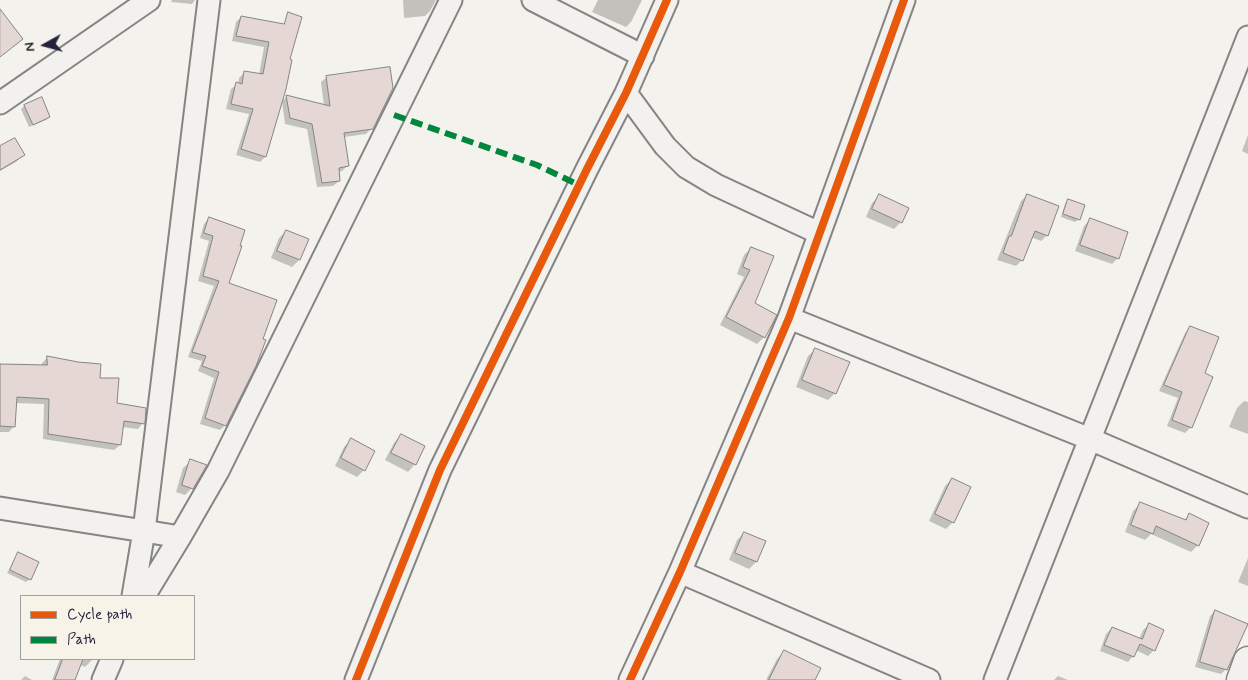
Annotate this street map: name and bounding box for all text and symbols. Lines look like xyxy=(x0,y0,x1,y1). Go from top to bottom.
north arrow xyxy=(20,20,70,70)
text: N xyxy=(21,41,40,53)
legend xyxy=(20,595,195,660)
text: Cycle path xyxy=(67,605,132,625)
text: Path xyxy=(67,630,96,650)

